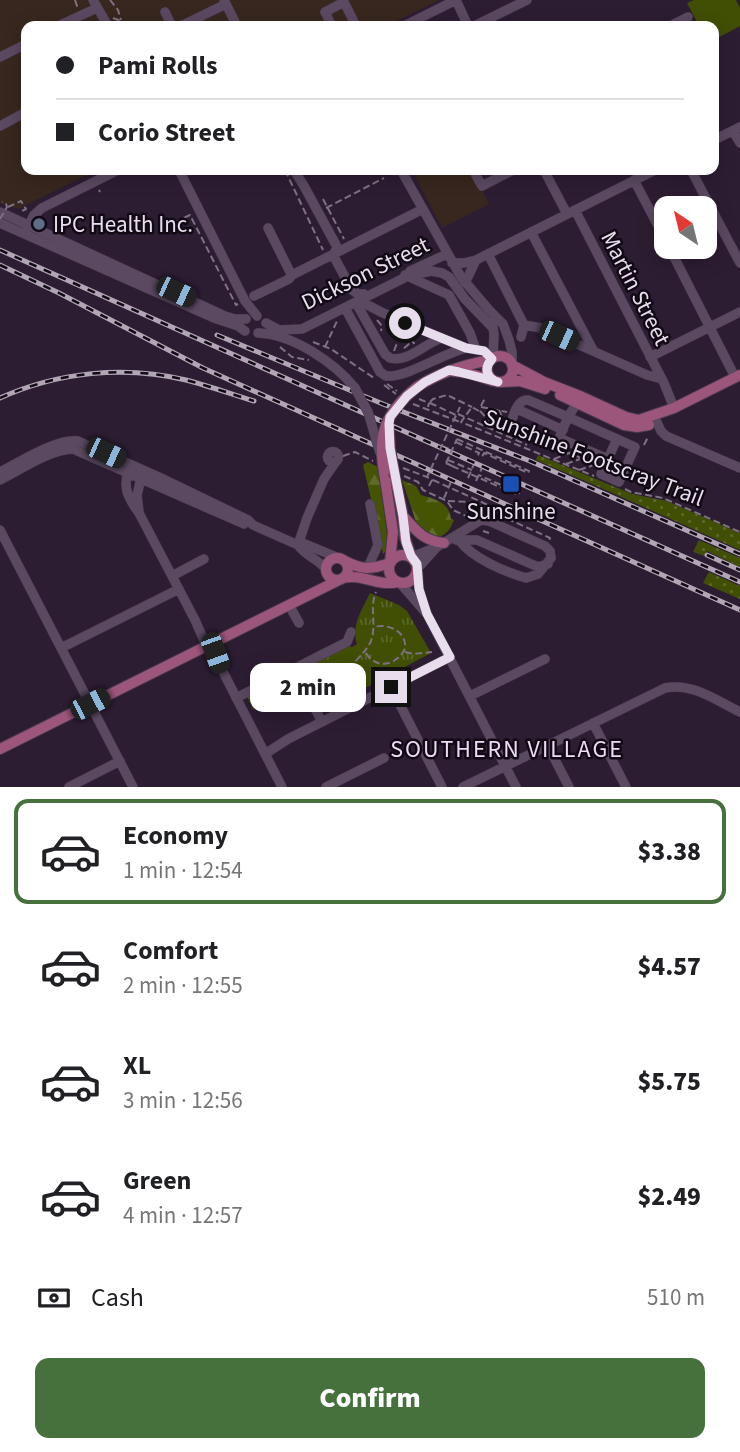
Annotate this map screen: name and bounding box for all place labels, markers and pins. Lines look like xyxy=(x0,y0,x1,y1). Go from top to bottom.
place label: IPC Health Inc. xyxy=(53,208,193,241)
marker: IPC Health Inc. xyxy=(31,216,47,232)
marker: Sunshine xyxy=(501,474,521,494)
place label: Sunshine xyxy=(466,497,556,525)

